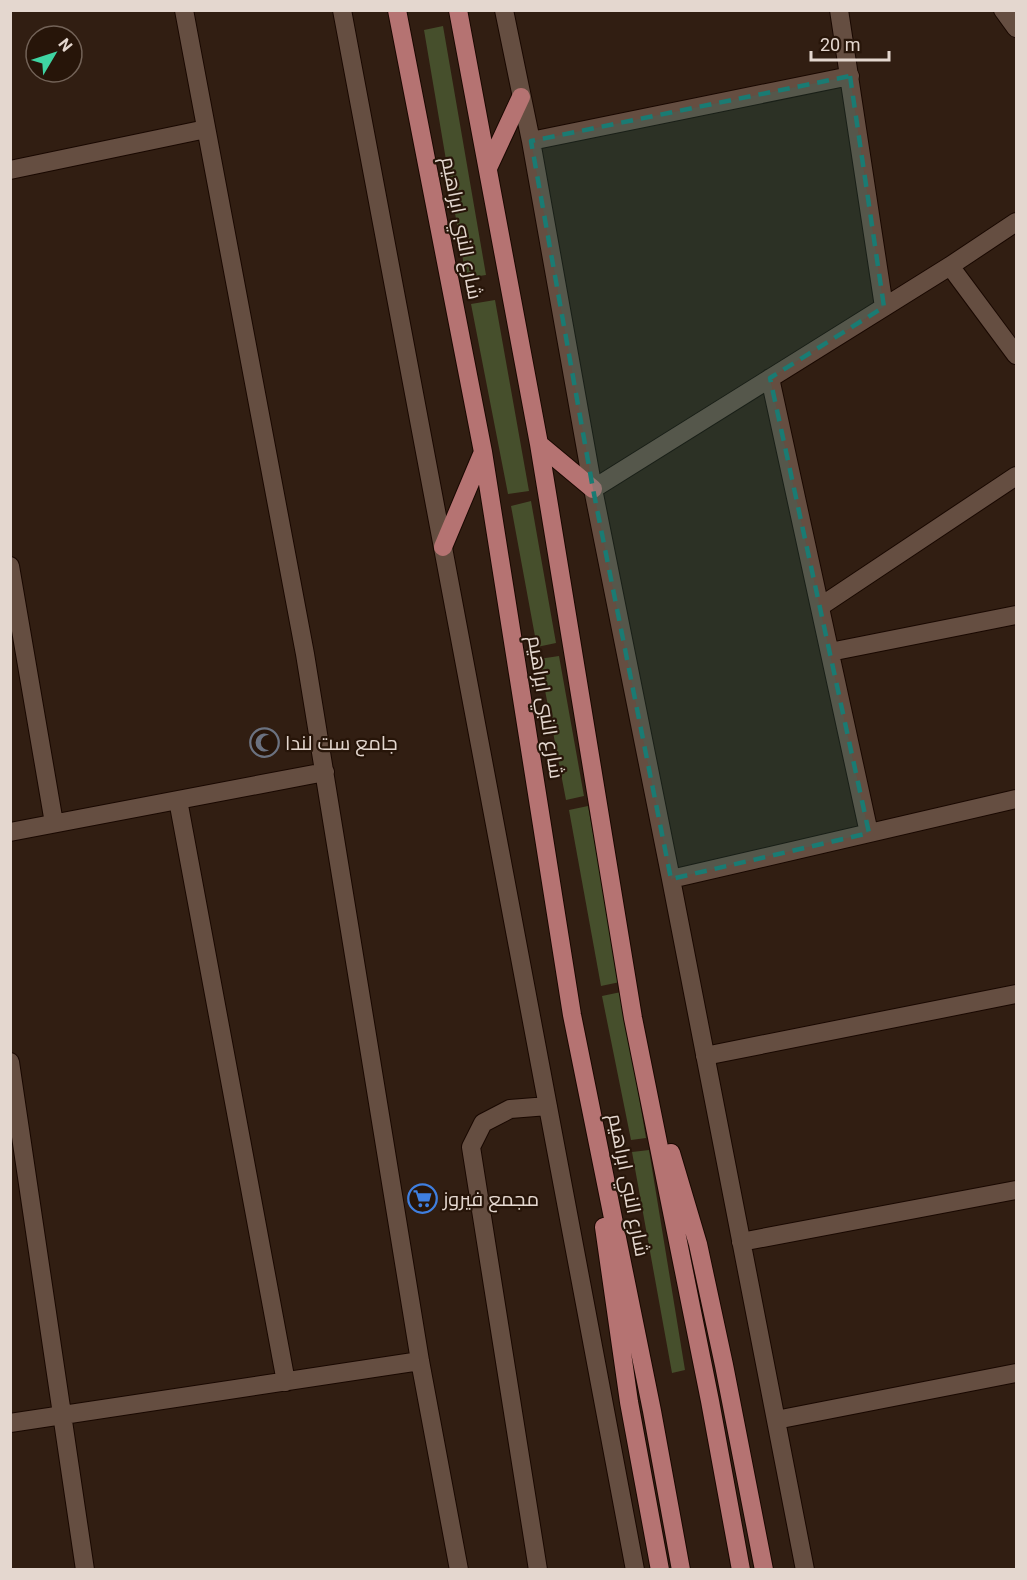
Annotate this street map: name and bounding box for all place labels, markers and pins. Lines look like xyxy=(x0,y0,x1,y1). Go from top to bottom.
mosque icon: جامع ست لندا xyxy=(248,727,280,759)
place label: جامع ست لندا xyxy=(285,731,398,757)
supermarket icon: مجمع فيروز xyxy=(406,1183,438,1215)
place label: مجمع فيروز xyxy=(442,1187,539,1213)

